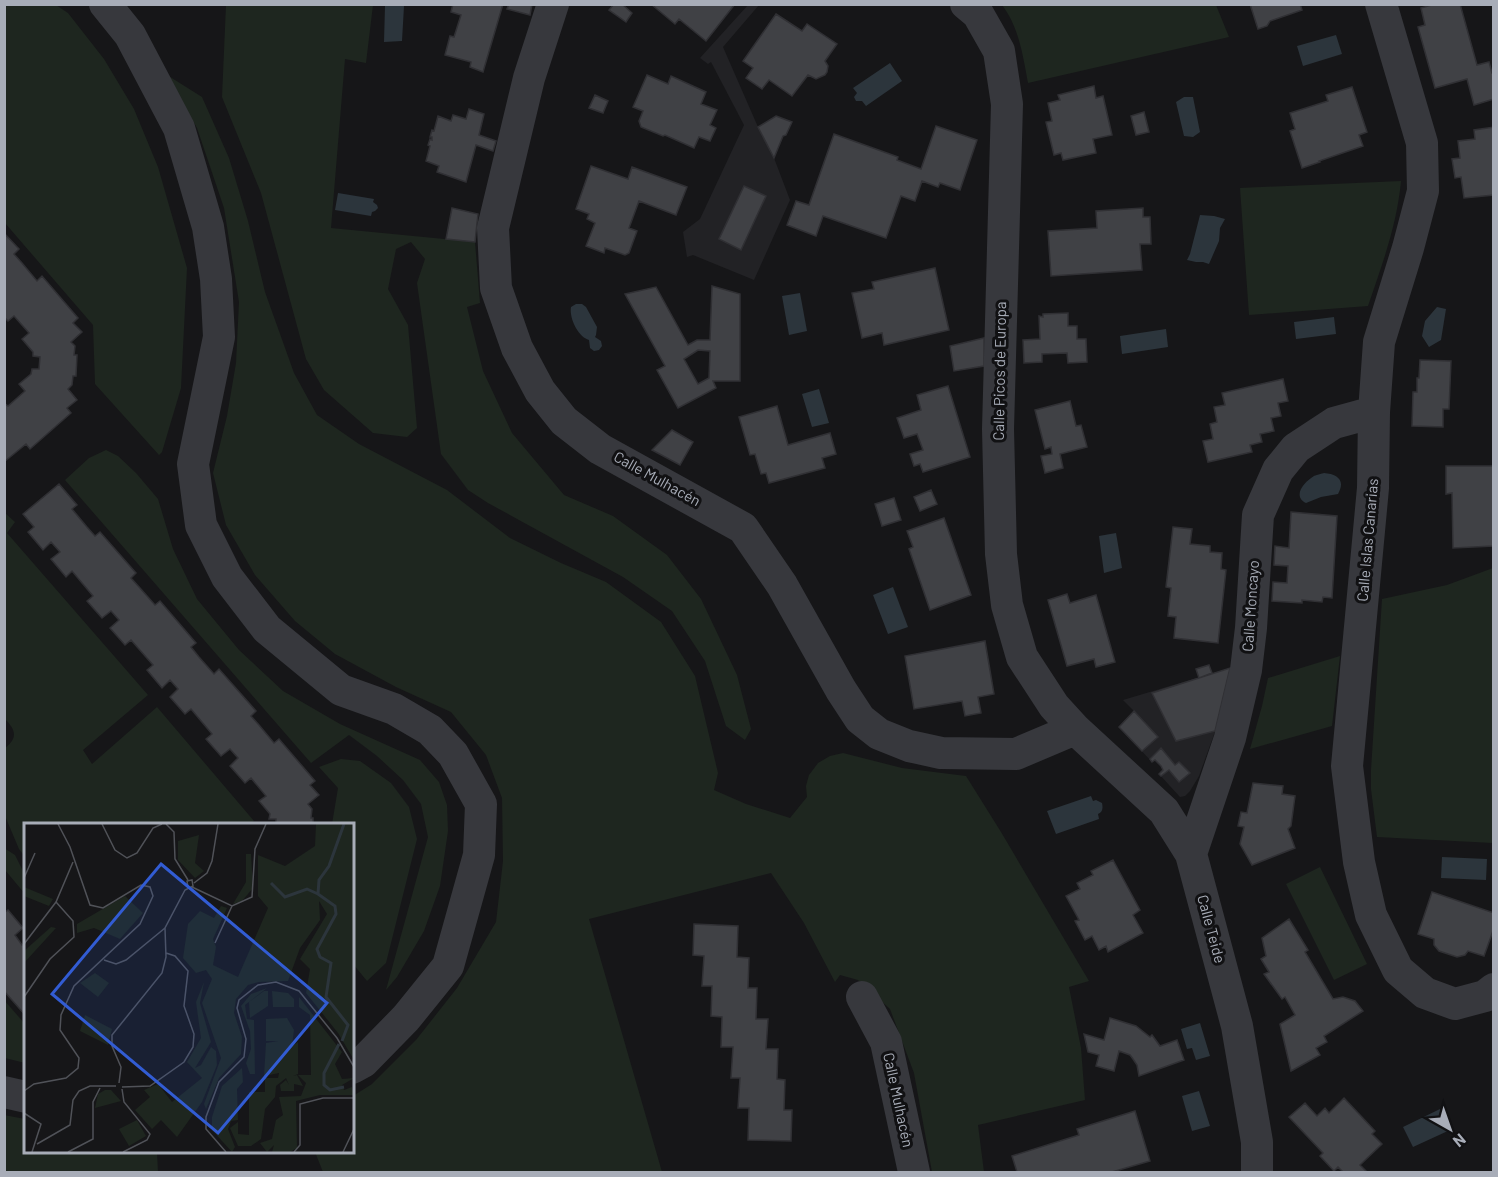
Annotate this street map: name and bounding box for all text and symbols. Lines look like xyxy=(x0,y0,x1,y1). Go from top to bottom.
street label: Calle Picos de Europa xyxy=(989,301,1009,441)
street label: Calle Mulhacén xyxy=(611,447,704,509)
street label: Calle Islas Canarias xyxy=(1353,478,1381,602)
street label: Calle Moncayo xyxy=(1238,560,1262,652)
inset map xyxy=(24,823,354,1153)
street label: Calle Teide xyxy=(1194,893,1230,965)
street label: Calle Mulhacén xyxy=(880,1051,918,1149)
north arrow xyxy=(1420,1099,1480,1159)
text: N xyxy=(1450,1130,1470,1152)

